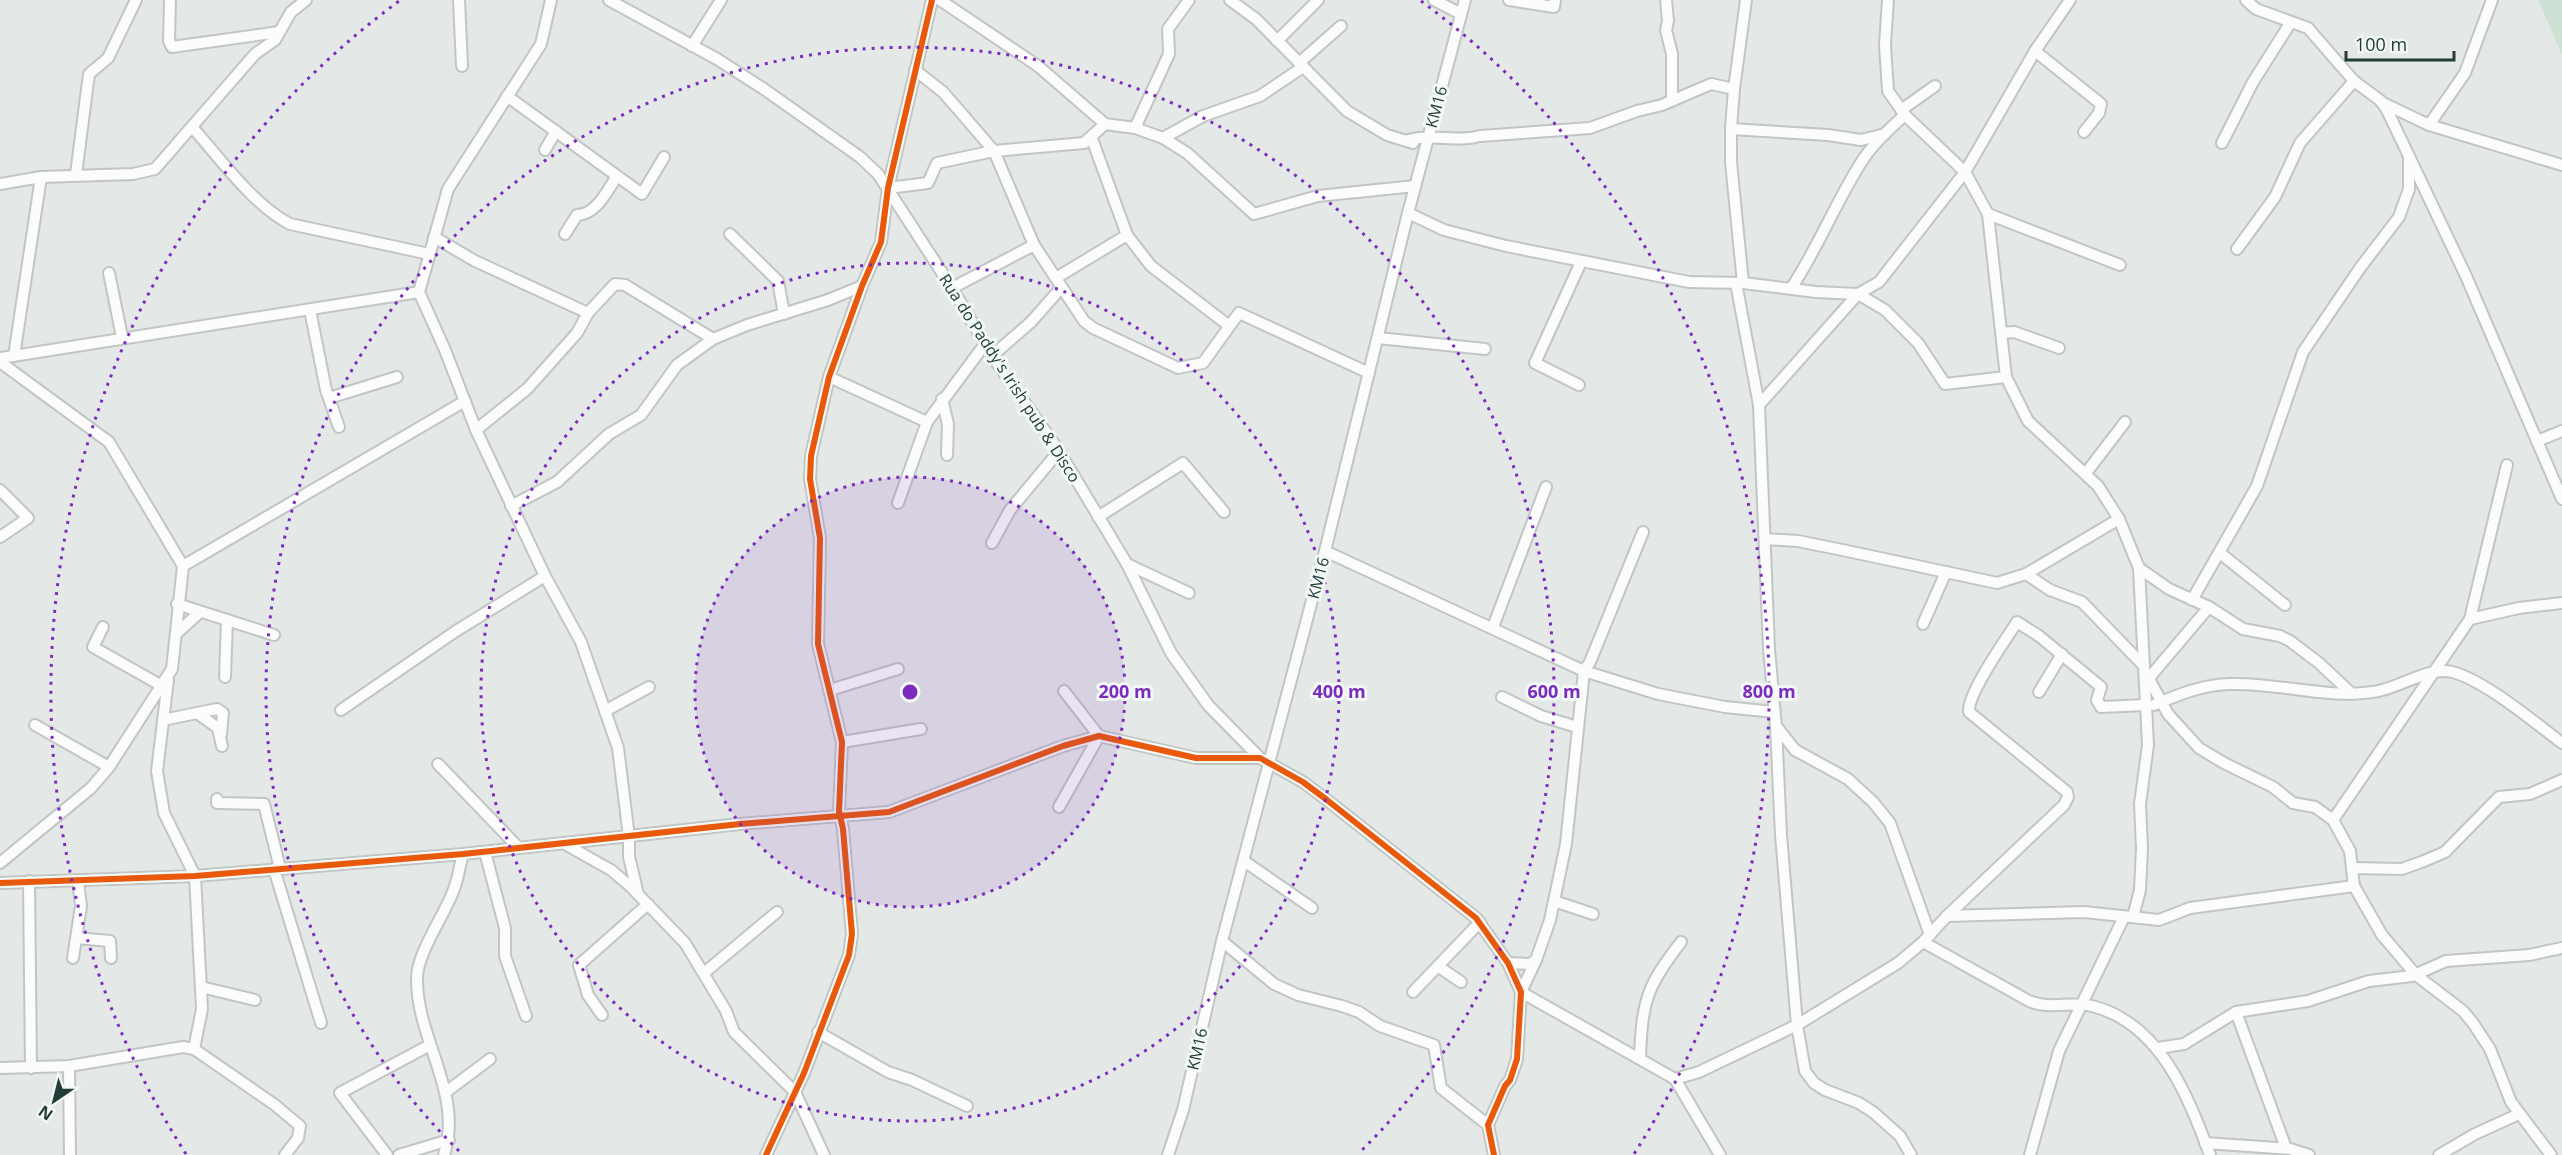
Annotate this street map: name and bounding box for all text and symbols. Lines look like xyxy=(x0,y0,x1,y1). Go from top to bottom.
scale bar xyxy=(2346,24,2454,62)
text: 100 m xyxy=(2355,32,2407,56)
street label: KM16 xyxy=(1420,84,1452,130)
street label: Rua do Paddy's Irish pub & Disco xyxy=(934,270,1086,486)
street label: KM16 xyxy=(1302,555,1334,601)
text: 200 m xyxy=(1098,679,1152,703)
text: 400 m xyxy=(1312,679,1366,703)
text: 600 m xyxy=(1527,679,1581,703)
text: 800 m xyxy=(1742,679,1796,703)
centre of rings xyxy=(900,682,920,702)
street label: KM16 xyxy=(1182,1026,1212,1072)
north arrow xyxy=(24,1071,84,1131)
text: N xyxy=(34,1101,57,1126)

